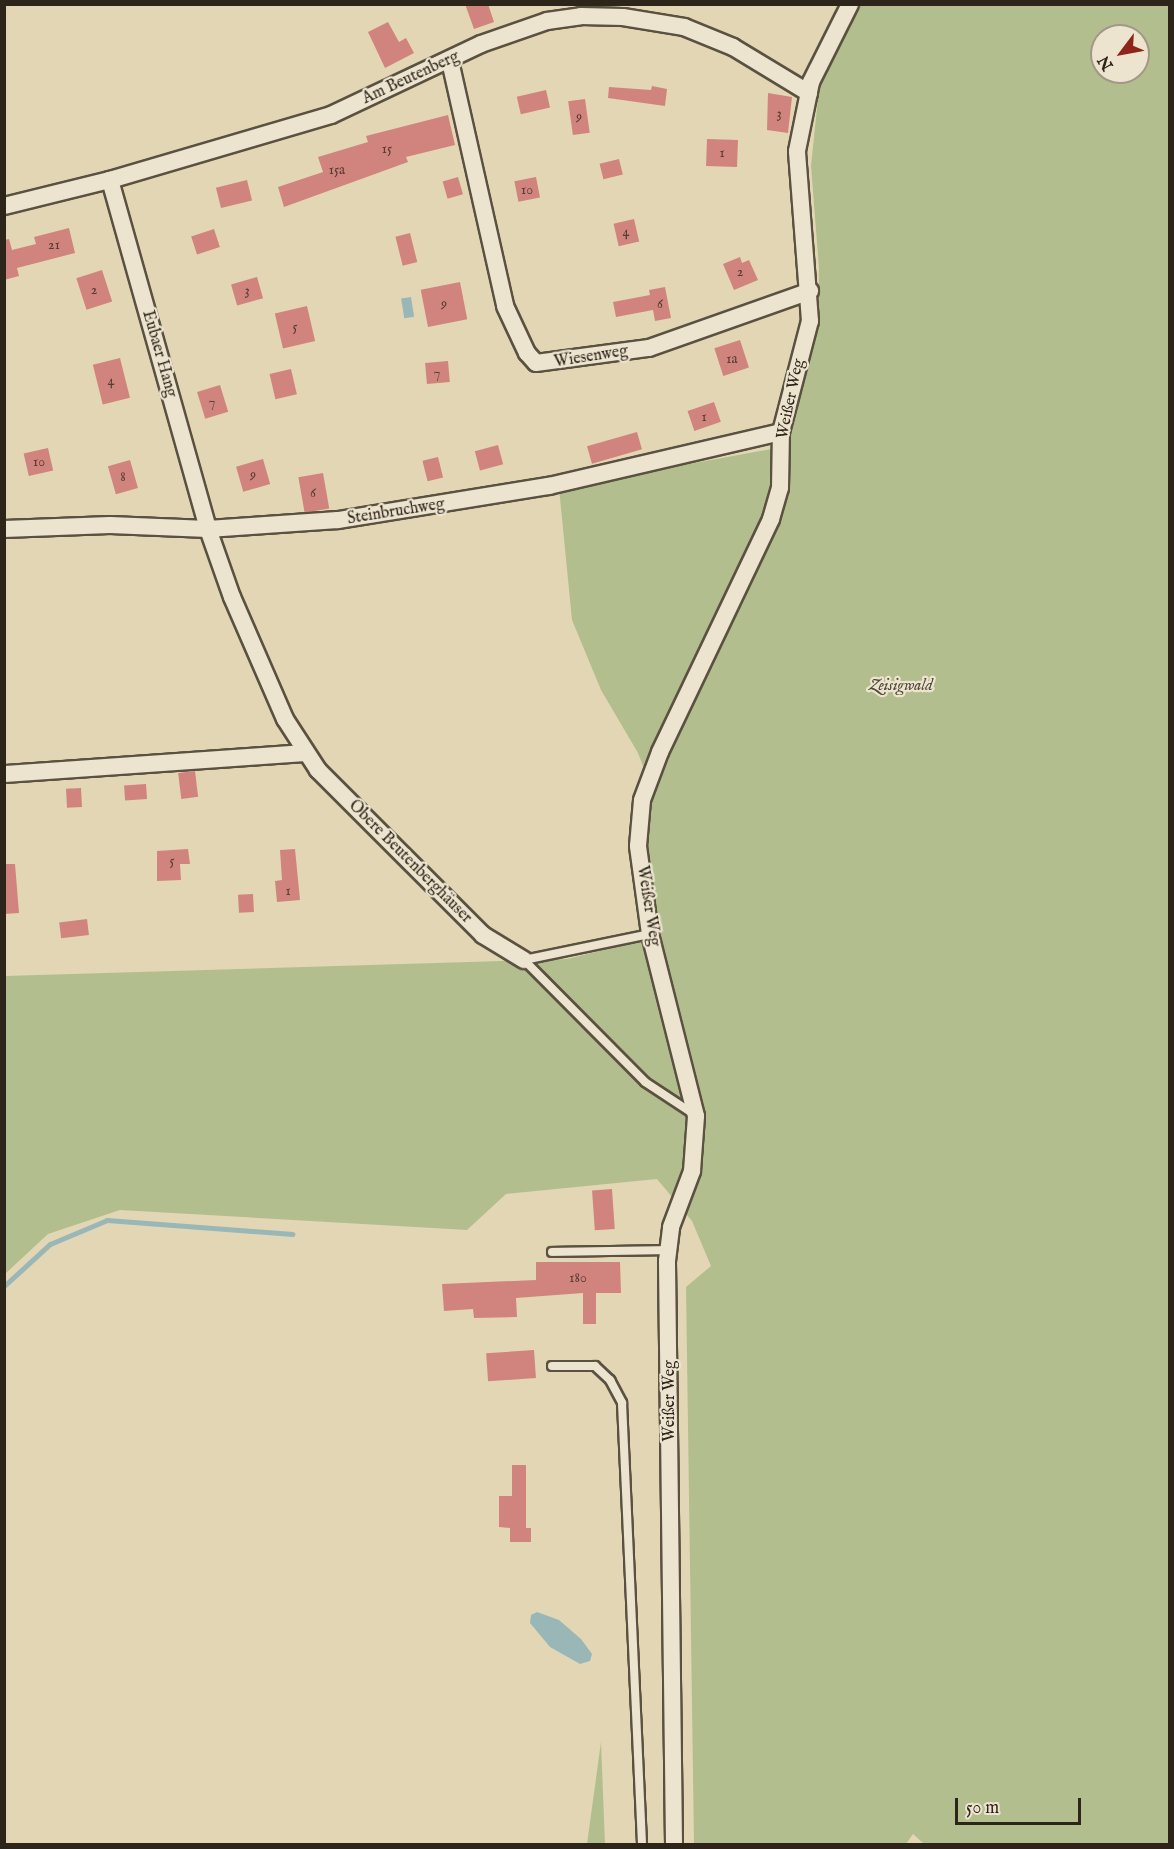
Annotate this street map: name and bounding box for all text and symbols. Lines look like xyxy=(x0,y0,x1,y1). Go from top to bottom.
north arrow xyxy=(1090,24,1150,84)
street label: Am Beutenberg xyxy=(360,47,462,109)
text: N xyxy=(1094,51,1119,74)
house number: 3 xyxy=(776,106,782,122)
house number: 9 xyxy=(576,109,582,125)
house number: 15 xyxy=(382,141,392,157)
house number: 1 xyxy=(719,145,725,161)
house number: 15a xyxy=(329,162,345,178)
house number: 10 xyxy=(521,182,533,198)
house number: 4 xyxy=(623,224,629,240)
house number: 21 xyxy=(48,237,60,253)
house number: 2 xyxy=(737,264,743,280)
house number: 2 xyxy=(91,282,97,298)
house number: 3 xyxy=(244,283,250,299)
house number: 9 xyxy=(441,296,447,312)
house number: 6 xyxy=(657,296,663,312)
street label: Eubaer Hang xyxy=(137,308,181,400)
house number: 5 xyxy=(292,319,298,335)
street label: Wiesenweg xyxy=(553,342,629,372)
house number: 1a xyxy=(726,351,738,367)
street label: Weißer Weg xyxy=(773,357,809,441)
house number: 7 xyxy=(434,365,440,381)
house number: 4 xyxy=(108,373,114,389)
house number: 7 xyxy=(209,394,215,410)
house number: 1 xyxy=(701,409,707,425)
house number: 10 xyxy=(33,454,45,470)
house number: 9 xyxy=(250,467,256,483)
house number: 8 xyxy=(120,469,126,485)
house number: 6 xyxy=(310,485,316,501)
street label: Steinbruchweg xyxy=(346,495,446,529)
park label: Zeisigwald xyxy=(869,676,933,696)
street label: Obere Beutenberghäuser xyxy=(344,796,476,928)
house number: 5 xyxy=(169,853,175,869)
street label: Weißer Weg xyxy=(632,864,664,948)
house number: 1 xyxy=(285,883,291,899)
house number: 180 xyxy=(569,1270,587,1286)
street label: Weißer Weg xyxy=(660,1360,680,1442)
scale bar xyxy=(958,1786,1084,1824)
text: 50 m xyxy=(966,1797,999,1820)

